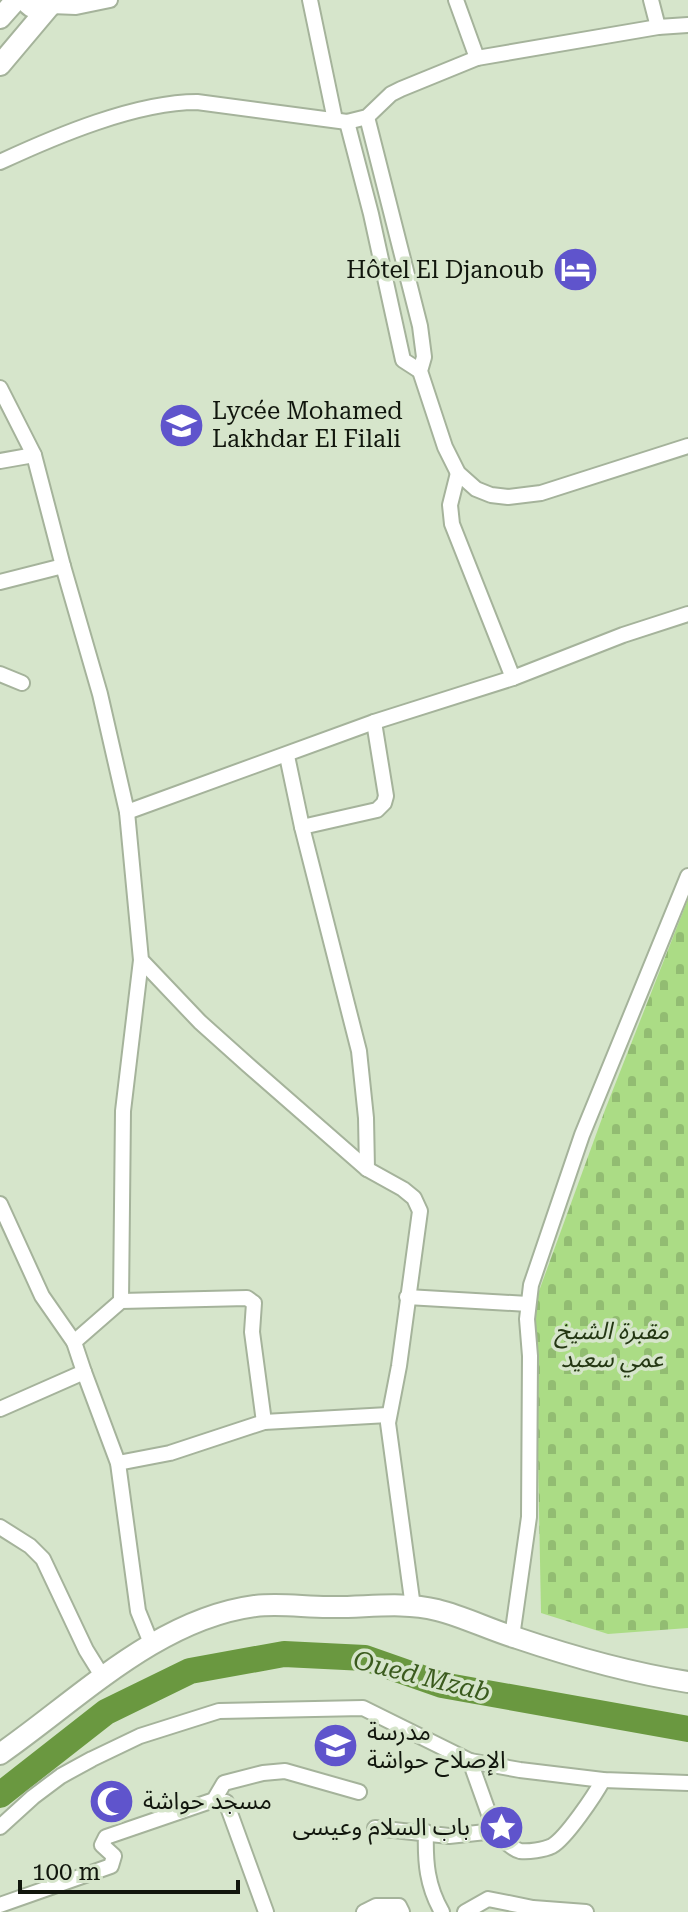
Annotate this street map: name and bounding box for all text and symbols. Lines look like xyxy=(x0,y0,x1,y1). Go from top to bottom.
hotel icon: Hôtel El Djanoub xyxy=(551,246,599,294)
place label: Hôtel El Djanoub xyxy=(346,256,544,284)
place label: Lycée Mohamed Lakhdar El Filali xyxy=(212,397,403,453)
school or university icon: Lycée Mohamed Lakhdar El Filali xyxy=(157,401,205,449)
park label: مقبرة الشيخ عمي سعيد xyxy=(554,1317,669,1378)
water label: Oued Mzab xyxy=(350,1644,494,1708)
place label: مدرسة الإصلاح حواشة xyxy=(367,1718,506,1777)
school or university icon: مدرسة الإصلاح حواشة xyxy=(312,1722,360,1770)
mosque icon: مسجد حواشة xyxy=(88,1777,136,1825)
place label: مسجد حواشة xyxy=(143,1787,272,1815)
place icon: باب السلام وعيسى xyxy=(477,1803,525,1851)
place label: باب السلام وعيسى xyxy=(292,1813,470,1845)
scale bar xyxy=(20,1844,238,1894)
text: 100 m xyxy=(32,1858,100,1886)

